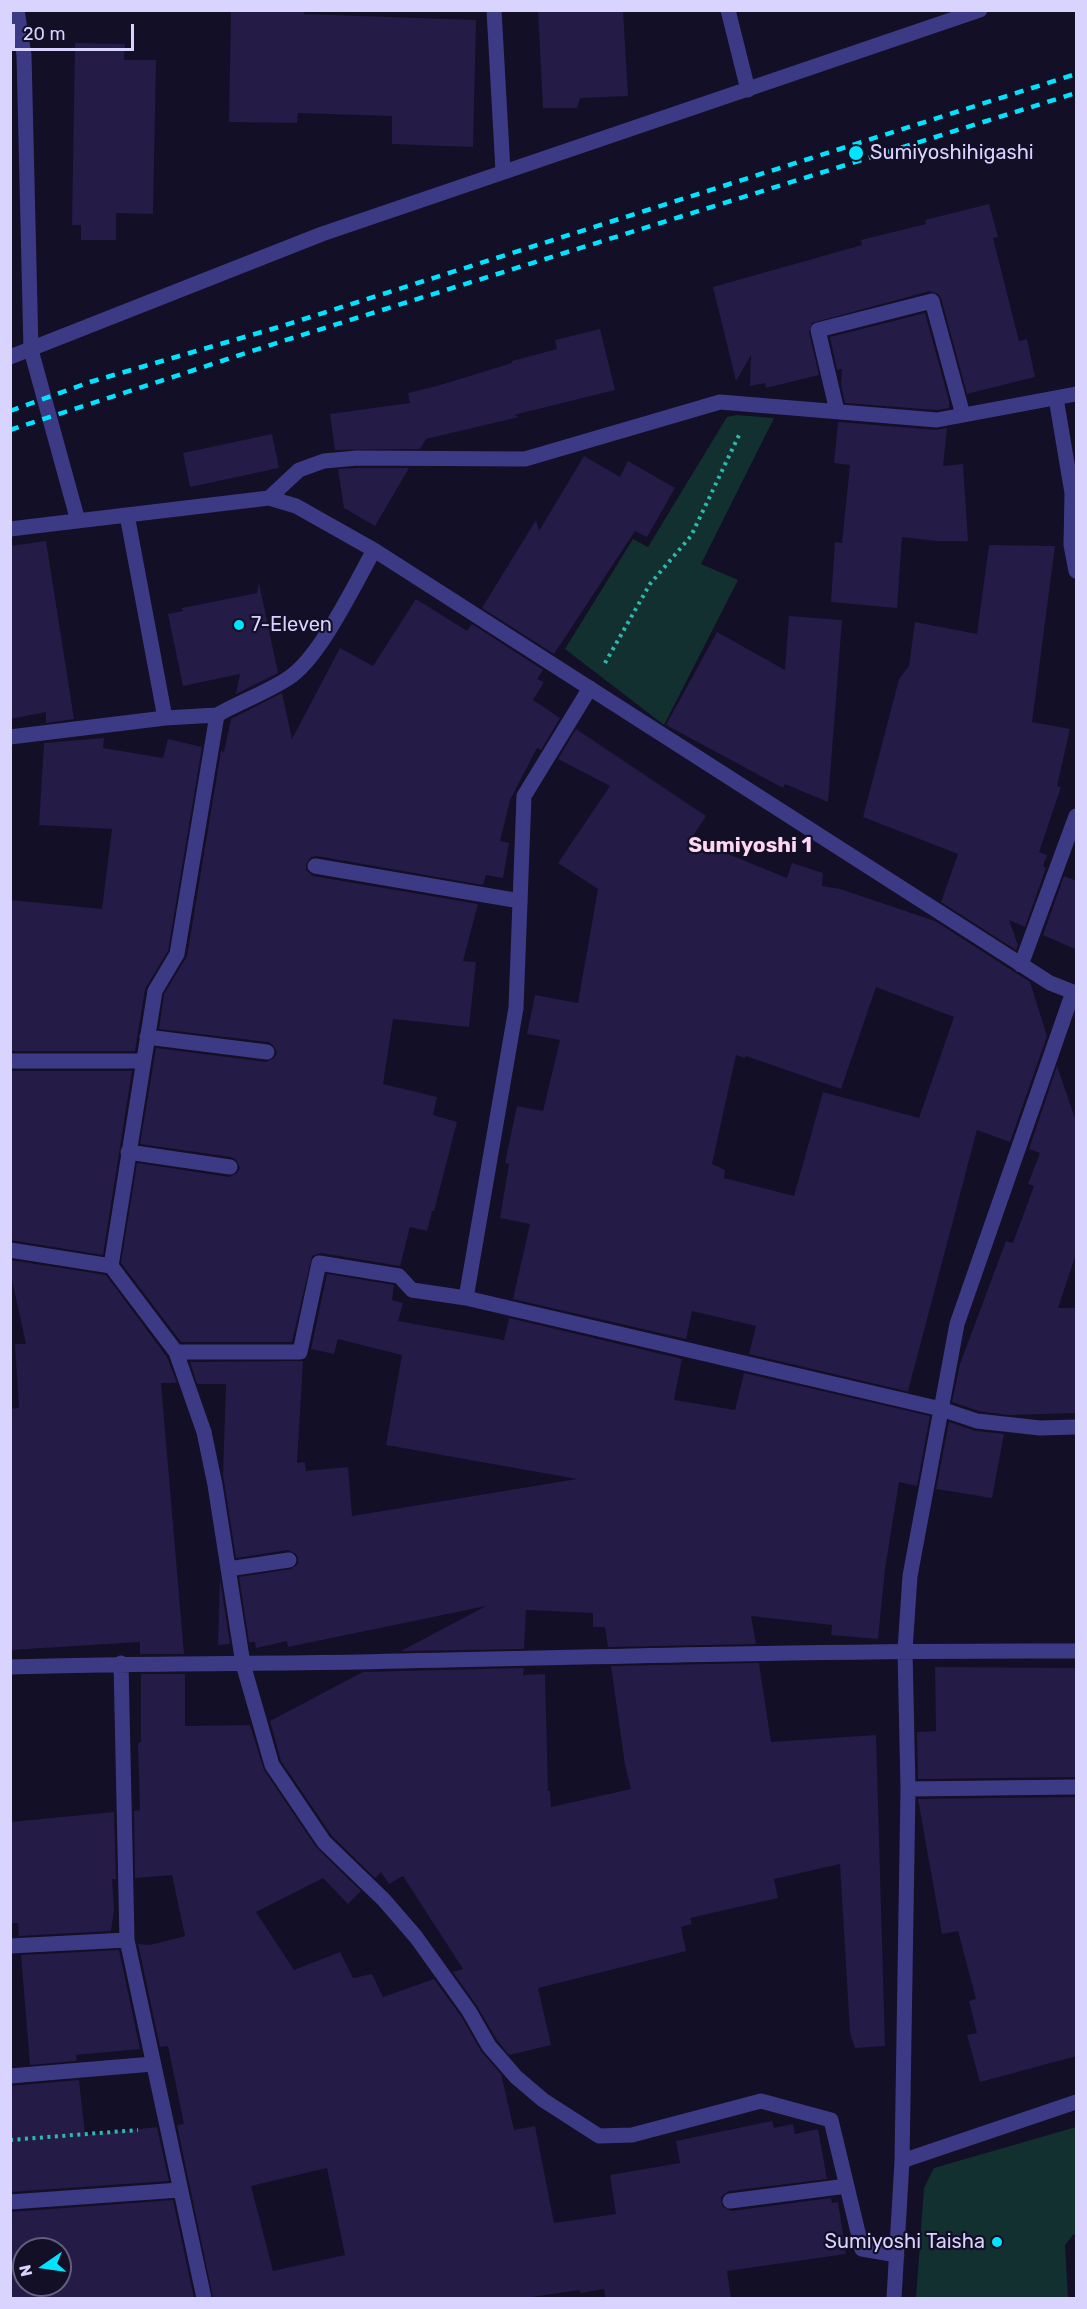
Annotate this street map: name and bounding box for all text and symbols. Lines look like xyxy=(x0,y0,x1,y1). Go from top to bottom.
scale bar xyxy=(15,12,136,50)
text: 20 m xyxy=(23,23,65,45)
place label: Sumiyoshihigashi xyxy=(870,141,1034,165)
marker: Sumiyoshihigashi xyxy=(847,144,865,162)
place label: 7-Eleven xyxy=(251,613,332,637)
marker: 7-Eleven xyxy=(232,618,246,632)
district label: Sumiyoshi 1 xyxy=(688,833,812,859)
place label: Sumiyoshi Taisha xyxy=(825,2230,985,2254)
marker: Sumiyoshi Taisha xyxy=(990,2235,1004,2249)
north arrow xyxy=(12,2237,72,2297)
text: N xyxy=(15,2263,36,2278)

